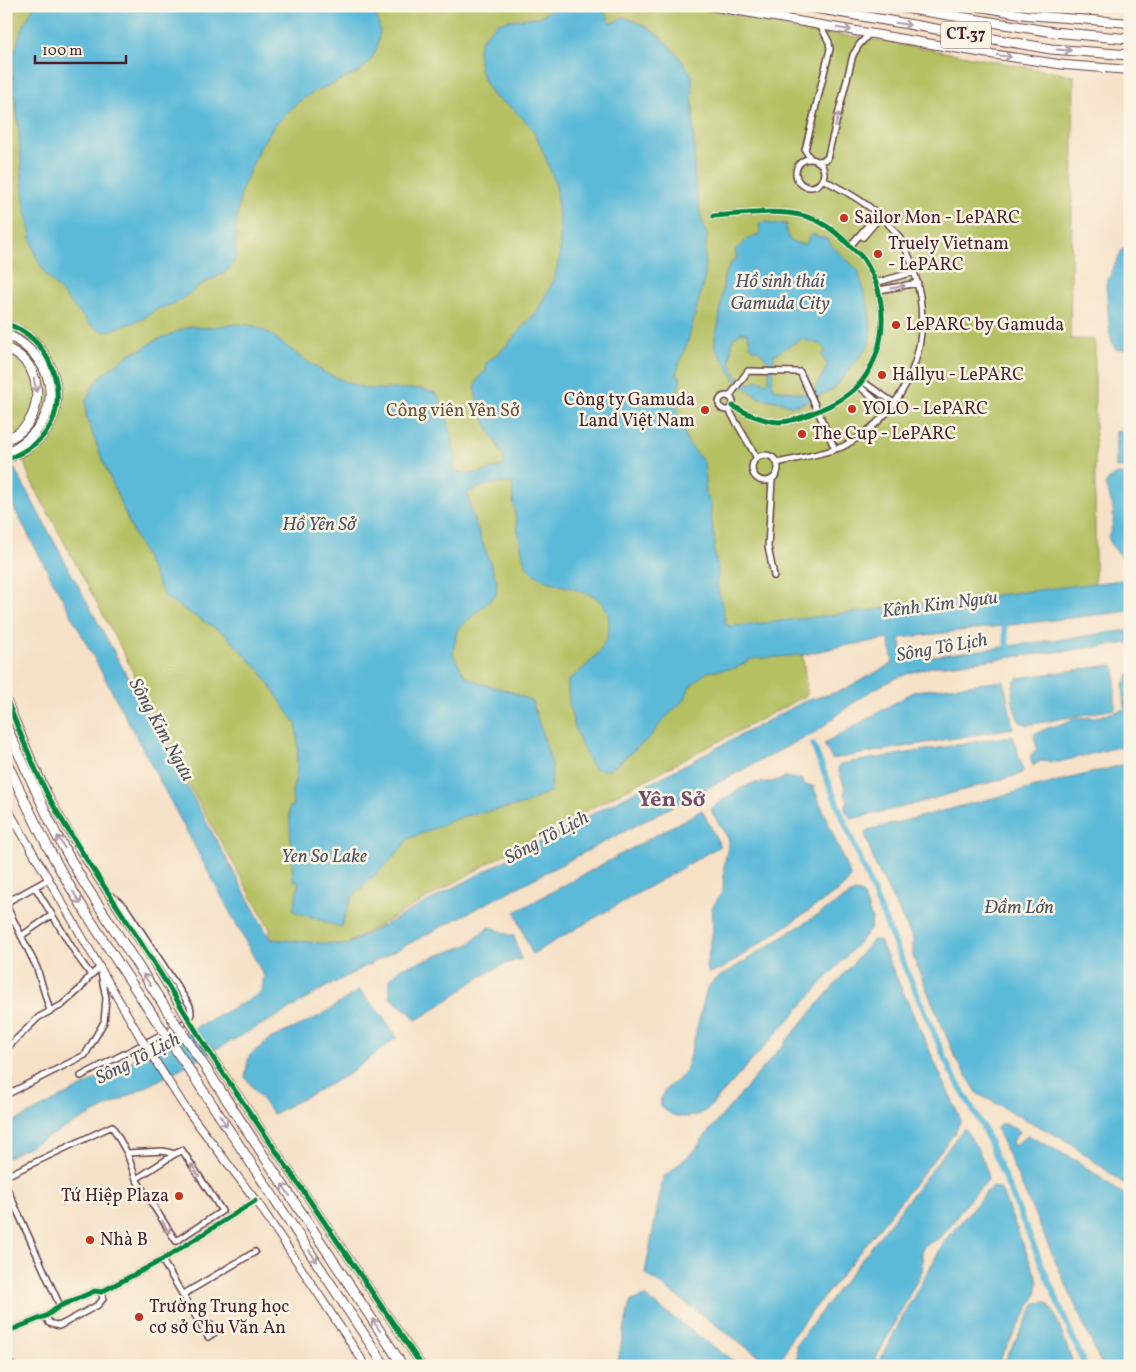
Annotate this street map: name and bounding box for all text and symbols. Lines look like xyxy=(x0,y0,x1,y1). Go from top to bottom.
one-way arrow xyxy=(895,19,911,29)
road number: CT.37 xyxy=(941,22,991,48)
one-way arrow xyxy=(835,25,851,35)
scale bar xyxy=(35,32,126,64)
text: 100 m xyxy=(42,41,82,62)
one-way arrow xyxy=(1055,45,1071,55)
one-way arrow xyxy=(996,52,1012,62)
one-way arrow xyxy=(833,112,842,128)
place label: Sailor Mon - LePARC xyxy=(854,206,1020,231)
marker: Sailor Mon - LePARC xyxy=(838,212,850,224)
place label: Truely Vietnam - LePARC xyxy=(888,232,1009,278)
marker: Truely Vietnam - LePARC xyxy=(872,248,884,260)
water label: Hồ sinh thái Gamuda City xyxy=(730,269,830,317)
one-way arrow xyxy=(890,281,906,291)
place label: LePARC by Gamuda xyxy=(906,313,1064,338)
marker: LePARC by Gamuda xyxy=(890,319,902,331)
place label: Hallyu - LePARC xyxy=(892,363,1024,388)
marker: Hallyu - LePARC xyxy=(876,369,888,381)
one-way arrow xyxy=(31,376,41,392)
place label: Công ty Gamuda Land Việt Nam xyxy=(564,388,695,434)
place label: YOLO - LePARC xyxy=(862,397,988,422)
park label: Công viên Yên Sở xyxy=(386,399,520,424)
marker: YOLO - LePARC xyxy=(846,403,858,415)
marker: Công ty Gamuda Land Việt Nam xyxy=(699,404,711,416)
place label: The Cup - LePARC xyxy=(812,422,956,447)
marker: The Cup - LePARC xyxy=(796,428,808,440)
water label: Hồ Yên Sở xyxy=(282,512,357,538)
water label: Kênh Kim Ngưu xyxy=(881,585,1000,625)
water label: Sông Tô Lịch xyxy=(895,627,989,669)
water label: Sông Kim Ngưu xyxy=(122,674,200,787)
district label: Yên Sở xyxy=(638,785,706,816)
water label: Sông Tô Lịch xyxy=(500,805,594,871)
one-way arrow xyxy=(56,835,66,850)
water label: Yen So Lake xyxy=(281,844,367,870)
one-way arrow xyxy=(72,890,82,904)
water label: Đầm Lớn xyxy=(984,895,1054,921)
one-way arrow xyxy=(142,974,152,988)
water label: Sông Tô Lịch xyxy=(91,1027,185,1091)
one-way arrow xyxy=(218,1113,228,1127)
one-way arrow xyxy=(190,1163,200,1177)
one-way arrow xyxy=(281,1183,291,1197)
place label: Tứ Hiệp Plaza xyxy=(61,1184,169,1209)
marker: Tứ Hiệp Plaza xyxy=(173,1190,185,1202)
one-way arrow xyxy=(162,1219,172,1233)
place label: Nhà B xyxy=(100,1228,148,1253)
marker: Nhà B xyxy=(84,1234,96,1246)
one-way arrow xyxy=(308,1249,318,1263)
place label: Trường Trung học cơ sở Chu Văn An xyxy=(149,1295,289,1341)
marker: Trường Trung học cơ sở Chu Văn An xyxy=(133,1311,145,1323)
one-way arrow xyxy=(371,1318,381,1332)

